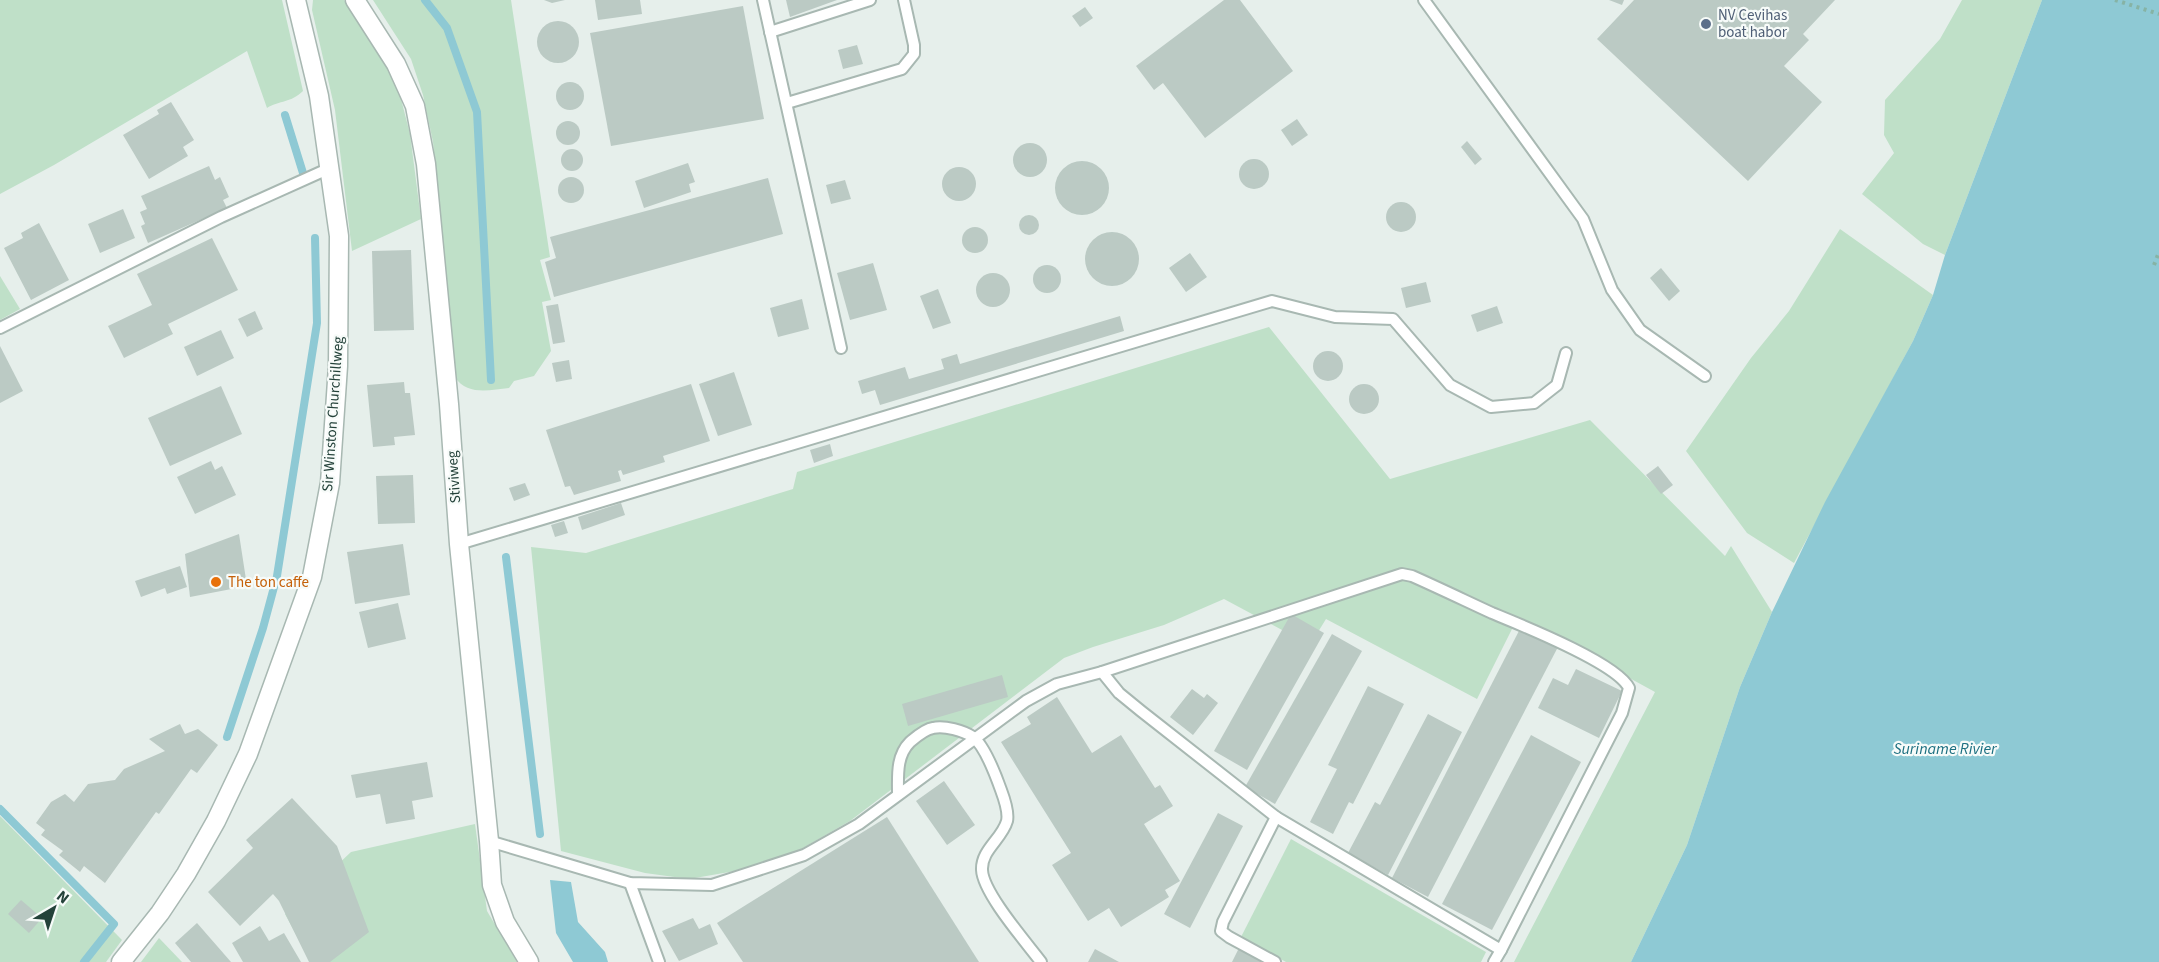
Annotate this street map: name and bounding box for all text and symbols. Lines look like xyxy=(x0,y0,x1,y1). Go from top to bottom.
place label: NV Cevihas boat habor xyxy=(1718,5,1788,43)
marker: NV Cevihas boat habor xyxy=(1699,17,1713,31)
street label: Sir Winston Churchillweg xyxy=(317,335,349,492)
street label: Stiviweg xyxy=(442,450,466,504)
place label: The ton caffe xyxy=(228,572,309,593)
marker: The ton caffe xyxy=(209,575,223,589)
water label: Suriname Rivier xyxy=(1893,738,1998,760)
north arrow xyxy=(24,878,84,938)
text: N xyxy=(52,885,74,909)

